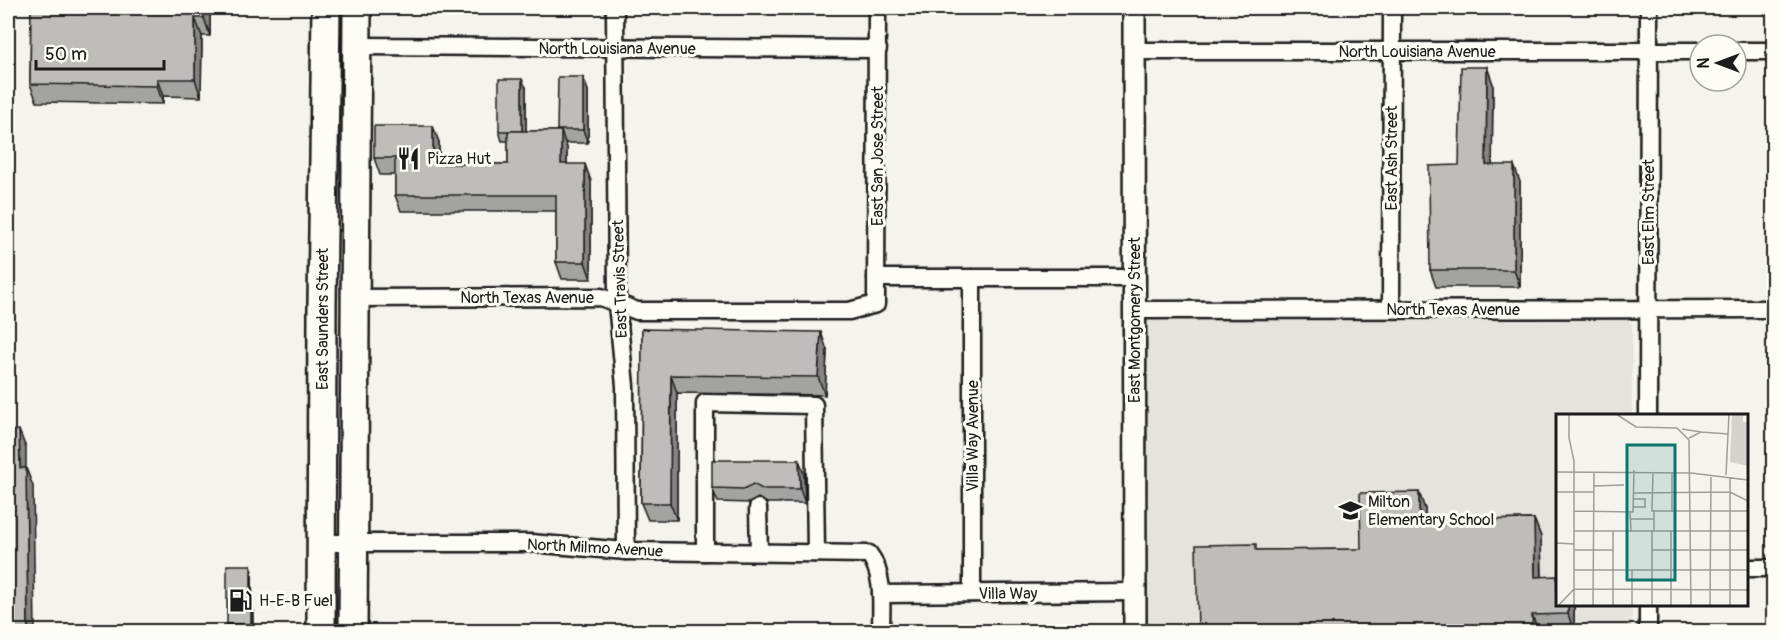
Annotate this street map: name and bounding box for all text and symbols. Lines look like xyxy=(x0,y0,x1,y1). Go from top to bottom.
scale bar xyxy=(36,33,164,71)
north arrow xyxy=(1688,33,1748,93)
street label: North Louisiana Avenue xyxy=(538,39,696,59)
street label: North Louisiana Avenue xyxy=(1338,42,1496,62)
text: 50 m xyxy=(45,43,87,66)
text: N xyxy=(1694,57,1714,68)
street label: East San Jose Street xyxy=(868,86,888,226)
street label: East Ash Street xyxy=(1382,105,1402,210)
restaurant icon: Pizza Hut xyxy=(396,145,422,171)
place label: Pizza Hut xyxy=(427,149,491,169)
street label: East Elm Street xyxy=(1639,158,1659,265)
street label: East Travis Street xyxy=(608,219,632,339)
street label: East Montgomery Street xyxy=(1125,237,1145,403)
street label: East Saunders Street xyxy=(313,247,333,390)
street label: North Texas Avenue xyxy=(460,288,594,308)
street label: North Texas Avenue xyxy=(1386,300,1520,320)
street label: Villa Way Avenue xyxy=(963,380,983,492)
inset map xyxy=(1556,414,1748,606)
place label: Milton Elementary School xyxy=(1368,492,1494,530)
school or university icon: Milton Elementary School xyxy=(1337,497,1363,523)
street label: North Milmo Avenue xyxy=(526,534,664,562)
street label: Villa Way xyxy=(979,584,1038,604)
fuel station icon: H-E-B Fuel xyxy=(228,587,254,613)
place label: H-E-B Fuel xyxy=(259,591,333,611)

